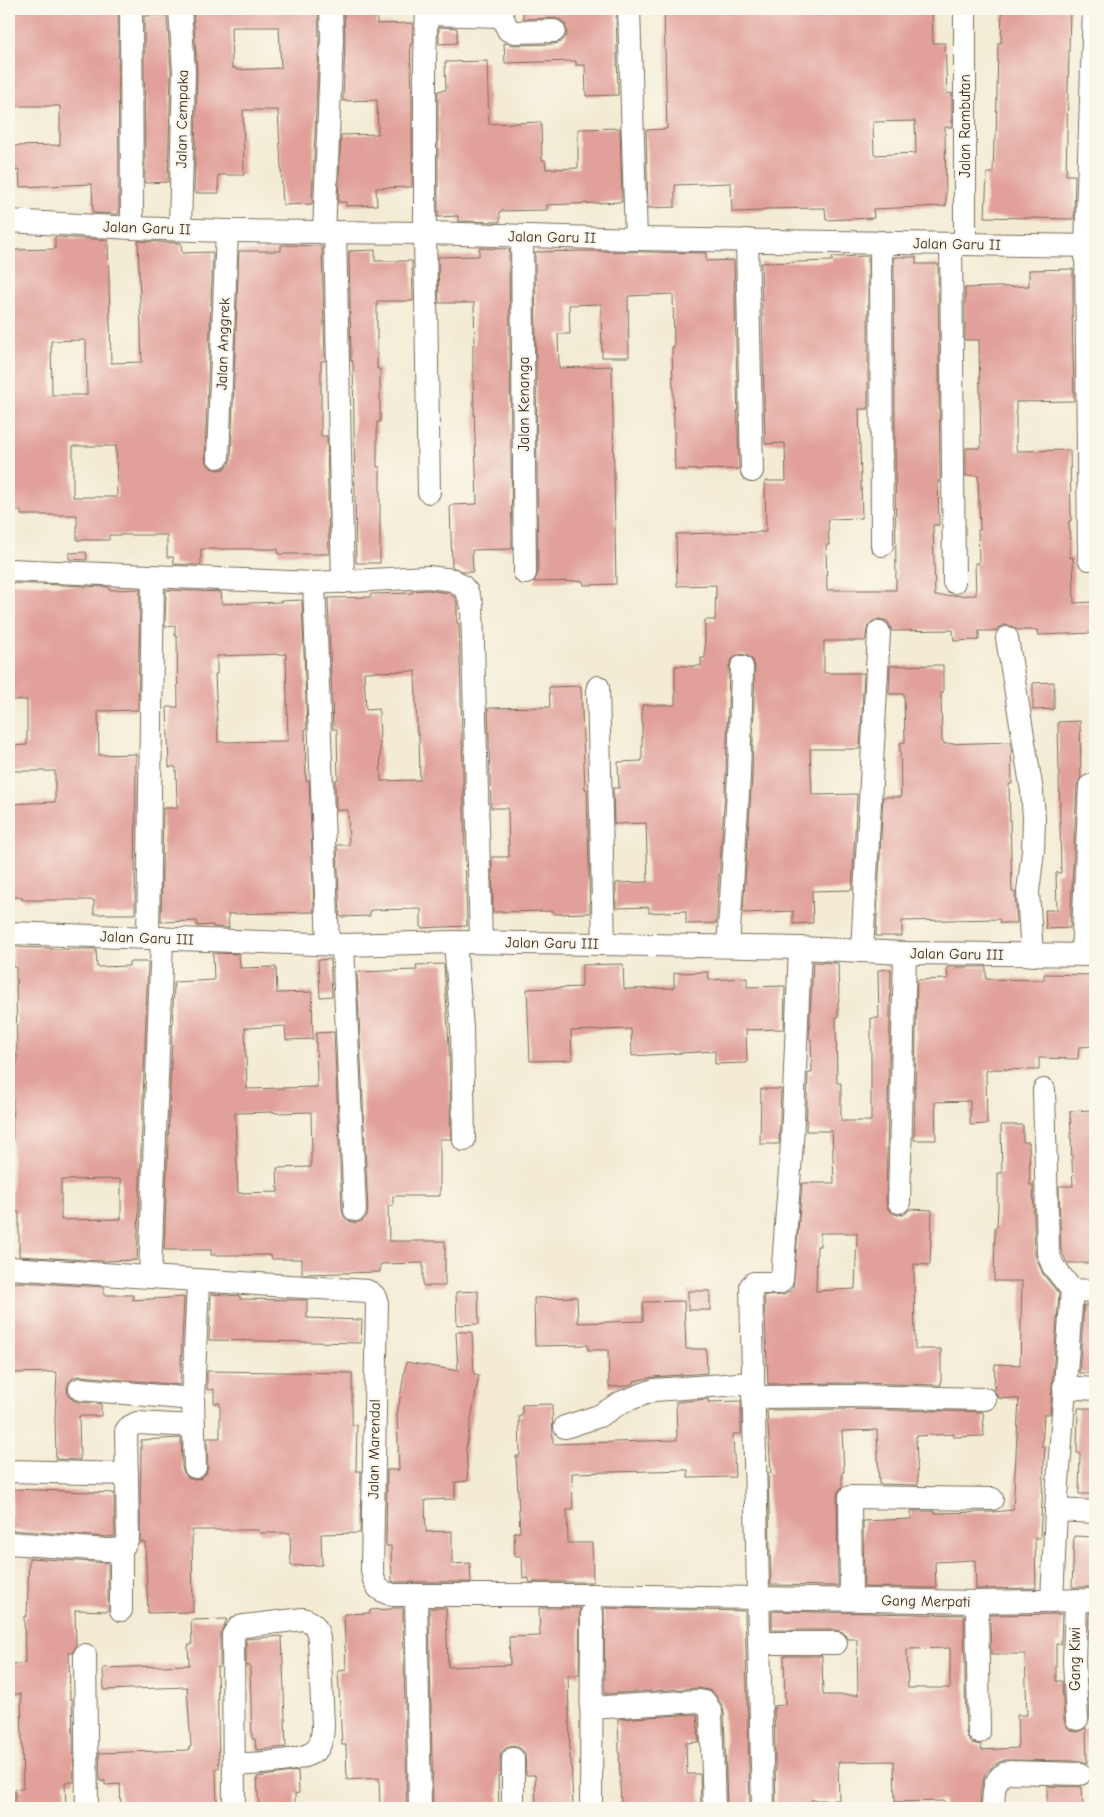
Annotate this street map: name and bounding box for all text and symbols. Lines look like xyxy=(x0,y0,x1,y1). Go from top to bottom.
street label: Jalan Cempaka xyxy=(172,70,192,168)
street label: Jalan Rambutan xyxy=(956,74,974,178)
street label: Jalan Garu II xyxy=(103,217,191,239)
street label: Jalan Garu II xyxy=(508,227,596,247)
street label: Jalan Garu II xyxy=(913,234,1001,254)
street label: Jalan Anggrek xyxy=(212,297,234,390)
street label: Jalan Kenanga xyxy=(515,357,533,451)
street label: Jalan Garu III xyxy=(100,927,194,949)
street label: Jalan Garu III xyxy=(505,933,599,953)
street label: Jalan Garu III xyxy=(910,944,1004,964)
street label: Jalan Marendal xyxy=(364,1399,384,1499)
street label: Gang Merpati xyxy=(881,1591,971,1611)
street label: Gang Kiwi xyxy=(1066,1627,1084,1691)

